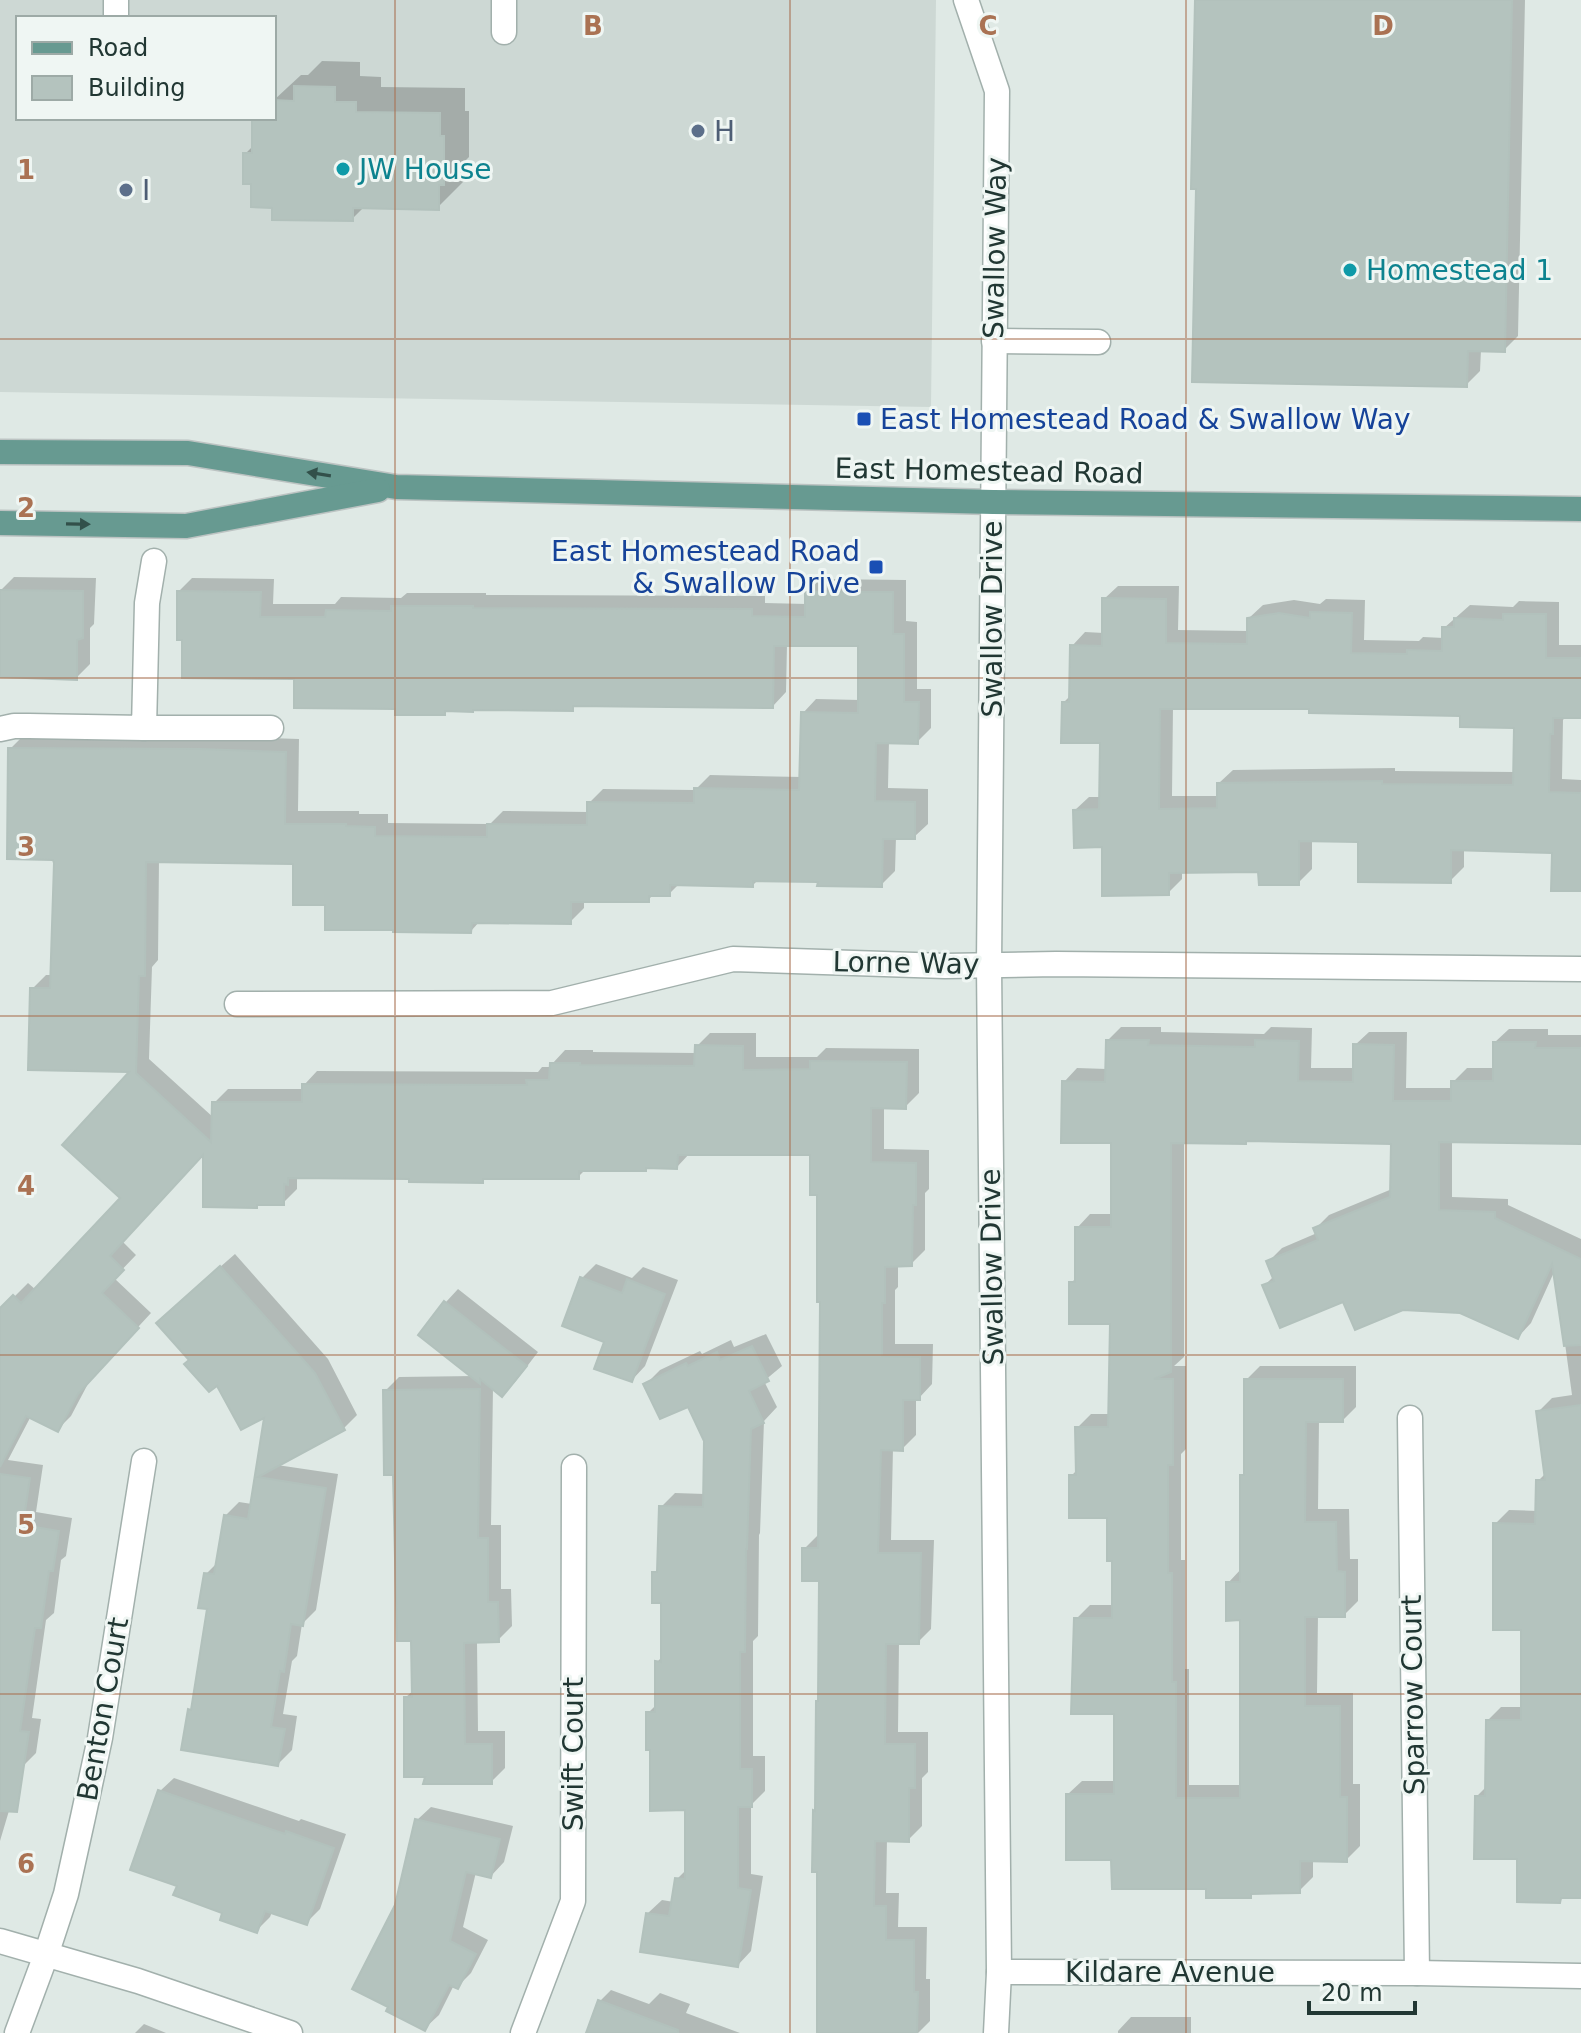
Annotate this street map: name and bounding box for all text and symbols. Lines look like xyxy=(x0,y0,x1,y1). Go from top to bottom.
text: B xyxy=(583,11,603,41)
text: C xyxy=(978,11,998,41)
text: D xyxy=(1372,11,1394,41)
legend xyxy=(16,16,276,120)
text: Road xyxy=(88,34,148,62)
text: Building xyxy=(88,74,185,102)
place label: H xyxy=(714,115,735,148)
marker: H xyxy=(689,122,707,140)
place label: JW House xyxy=(357,153,492,186)
text: 1 xyxy=(17,155,35,185)
street label: Swallow Way xyxy=(977,157,1013,339)
marker: JW House xyxy=(334,160,352,178)
place label: I xyxy=(142,174,150,207)
marker: I xyxy=(117,181,135,199)
place label: Homestead 1 xyxy=(1366,254,1553,287)
marker: Homestead 1 xyxy=(1341,261,1359,279)
place label: East Homestead Road & Swallow Way xyxy=(880,403,1410,436)
marker: East Homestead Road & Swallow Way xyxy=(855,410,873,428)
street label: East Homestead Road xyxy=(834,452,1144,490)
one-way arrow xyxy=(306,468,331,480)
text: 2 xyxy=(17,493,35,523)
one-way arrow xyxy=(66,518,91,531)
street label: Swallow Drive xyxy=(976,521,1009,717)
place label: East Homestead Road & Swallow Drive xyxy=(551,535,860,600)
marker: East Homestead Road & Swallow Drive xyxy=(867,558,885,576)
text: 3 xyxy=(17,832,35,862)
street label: Lorne Way xyxy=(832,945,980,981)
street label: Swallow Drive xyxy=(974,1168,1010,1366)
text: 4 xyxy=(17,1171,35,1201)
text: 5 xyxy=(17,1510,35,1540)
street label: Sparrow Court xyxy=(1395,1594,1431,1796)
street label: Benton Court xyxy=(71,1615,135,1803)
street label: Swift Court xyxy=(557,1677,590,1831)
text: 6 xyxy=(17,1849,35,1879)
street label: Kildare Avenue xyxy=(1065,1956,1275,1989)
scale bar xyxy=(1309,1965,1415,2015)
text: 20 m xyxy=(1321,1979,1383,2007)

